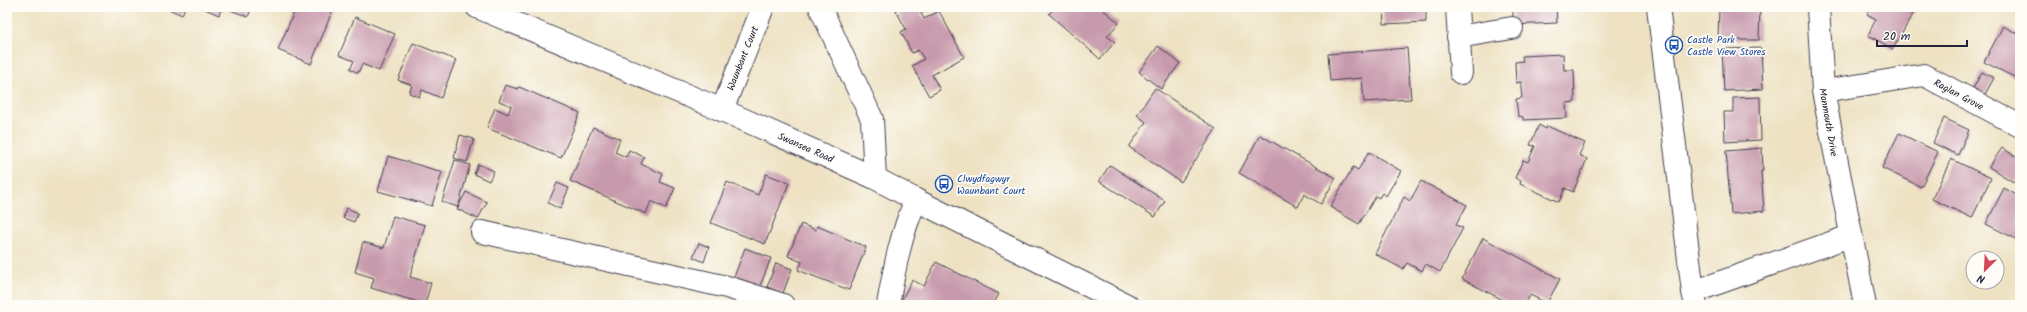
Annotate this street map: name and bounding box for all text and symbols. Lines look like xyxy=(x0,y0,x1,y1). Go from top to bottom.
scale bar xyxy=(1877,22,1967,48)
street label: Waunbant Court xyxy=(723,24,763,93)
text: 20 m xyxy=(1883,27,1911,46)
place label: Castle Park Castle View Stores xyxy=(1687,32,1766,60)
bus stop icon: Castle Park Castle View Stores xyxy=(1664,35,1684,55)
street label: Raglan Grove xyxy=(1931,75,1987,115)
street label: Monmouth Drive xyxy=(1814,87,1842,158)
street label: Swansea Road xyxy=(775,128,837,168)
place label: Clwydfagwyr Waunbant Court xyxy=(957,171,1025,199)
bus stop icon: Clwydfagwyr Waunbant Court xyxy=(934,174,954,194)
north arrow xyxy=(1965,250,2005,290)
text: N xyxy=(1974,269,1988,288)

